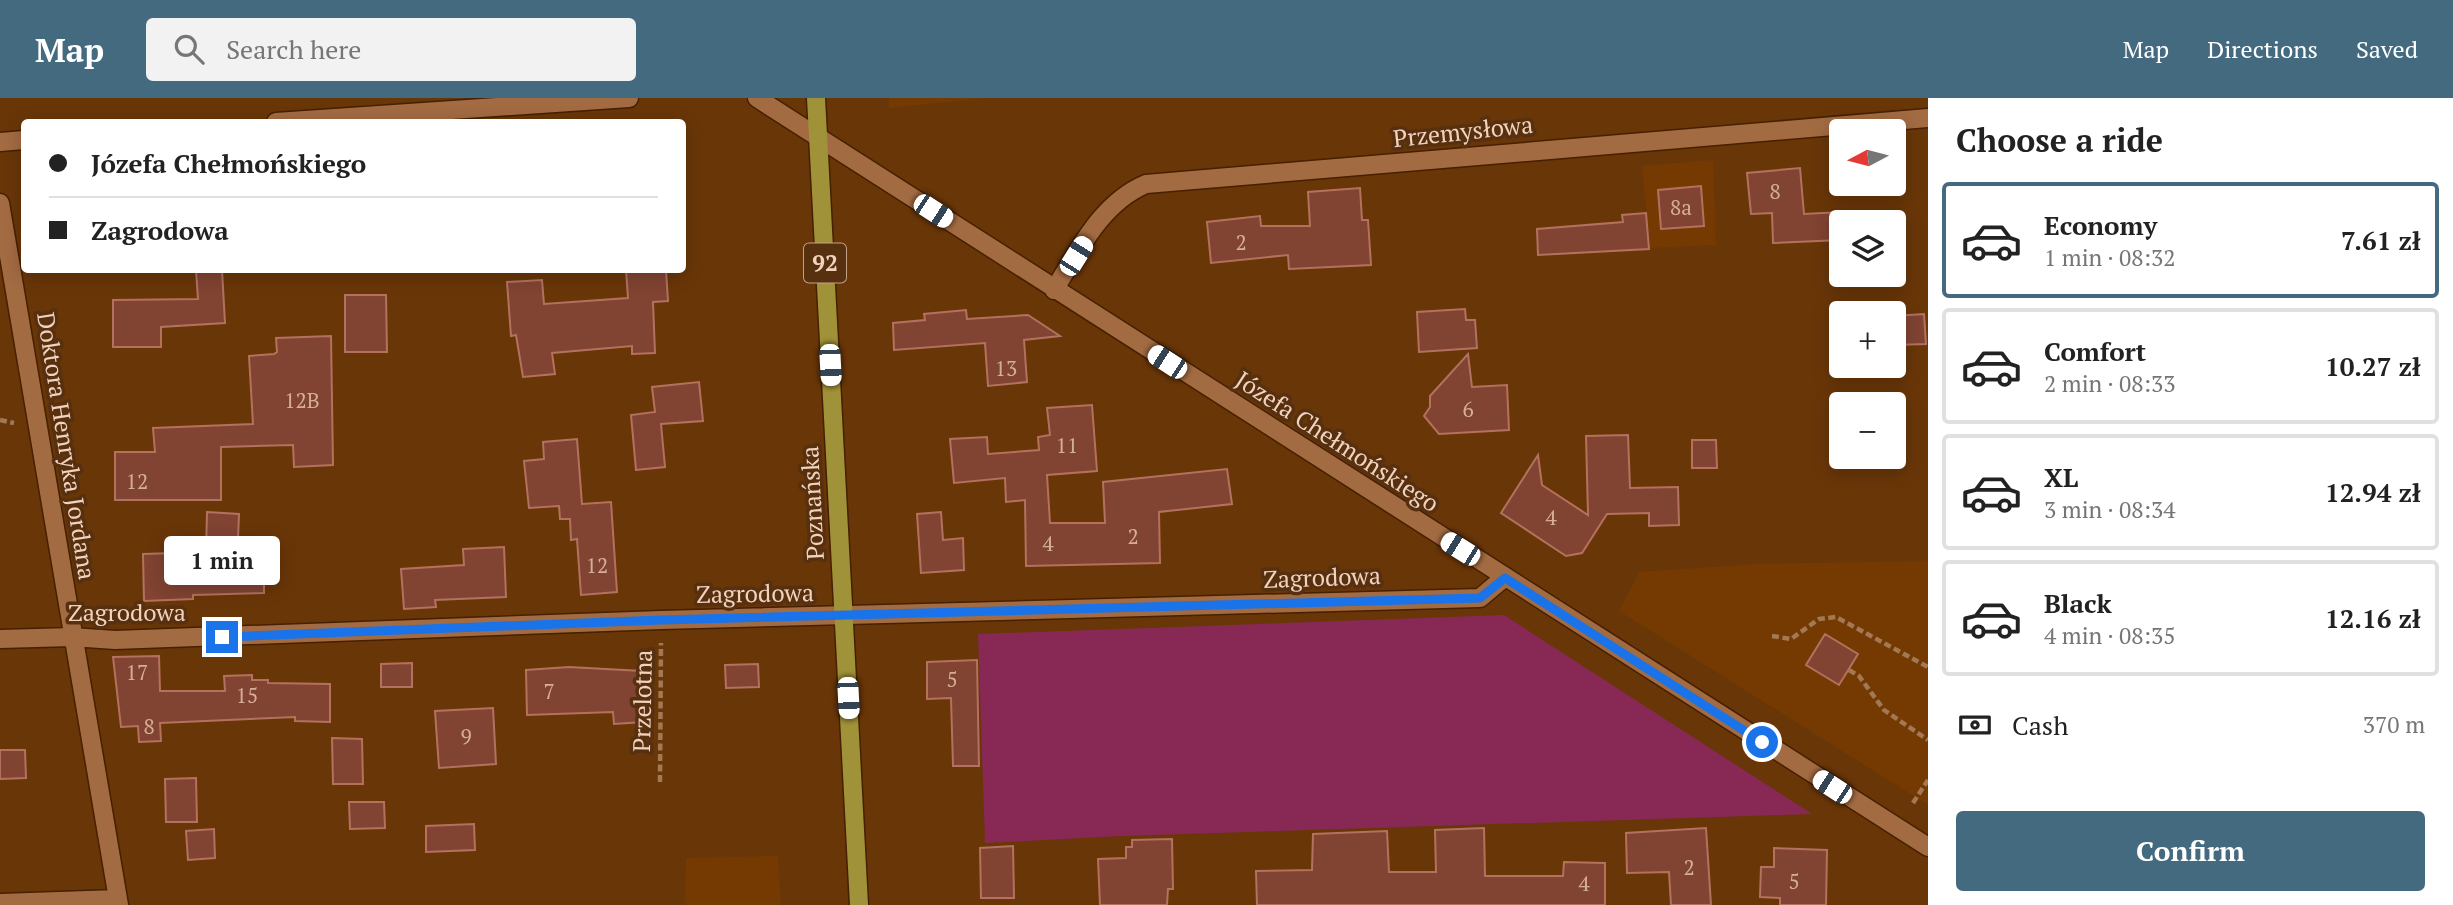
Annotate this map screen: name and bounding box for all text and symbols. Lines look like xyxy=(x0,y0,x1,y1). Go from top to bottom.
search box xyxy=(146,18,636,81)
text: Map xyxy=(35,28,104,71)
icon: search xyxy=(170,30,208,68)
text: Search here xyxy=(226,32,361,66)
text: Map xyxy=(2123,33,2169,65)
text: Directions xyxy=(2207,33,2318,65)
text: Saved xyxy=(2356,33,2418,65)
street label: Przemysłowa xyxy=(1391,108,1534,154)
north arrow xyxy=(1829,119,1906,196)
map controls xyxy=(1829,119,1906,469)
text: Choose a ride xyxy=(1956,119,2163,161)
text: Józefa Chełmońskiego xyxy=(91,146,366,180)
house number: 8 xyxy=(1769,177,1781,205)
car xyxy=(910,191,957,231)
house number: 8a xyxy=(1670,193,1692,221)
text: Economy xyxy=(2044,208,2157,242)
icon: car xyxy=(1960,209,2023,272)
button: layers xyxy=(1829,210,1906,287)
text: Zagrodowa xyxy=(91,213,229,247)
text: 7.61 zł xyxy=(2341,223,2421,257)
house number: 2 xyxy=(1235,228,1247,256)
car xyxy=(1056,233,1097,279)
text: 1 min · 08:32 xyxy=(2044,242,2176,273)
road number: 92 xyxy=(804,244,846,282)
button: + xyxy=(1829,301,1906,378)
street label: Doktora Henryka Jordana xyxy=(30,310,104,582)
text: Comfort xyxy=(2044,334,2146,368)
icon: car xyxy=(1960,335,2023,398)
car xyxy=(1144,342,1191,382)
car xyxy=(819,343,842,387)
text: 10.27 zł xyxy=(2325,349,2421,383)
house number: 13 xyxy=(995,354,1017,382)
street label: Józefa Chełmońskiego xyxy=(1230,363,1445,519)
text: 2 min · 08:33 xyxy=(2044,368,2176,399)
house number: 12B xyxy=(284,386,320,414)
button: − xyxy=(1829,392,1906,469)
house number: 6 xyxy=(1462,395,1474,423)
house number: 11 xyxy=(1056,431,1078,459)
street label: Poznańska xyxy=(793,445,831,561)
text: XL xyxy=(2044,460,2078,494)
icon: car xyxy=(1960,461,2023,524)
house number: 12 xyxy=(126,467,148,495)
text: 12.94 zł xyxy=(2325,475,2421,509)
text: 3 min · 08:34 xyxy=(2044,494,2176,525)
house number: 4 xyxy=(1545,503,1557,531)
house number: 2 xyxy=(1127,522,1139,550)
house number: 4 xyxy=(1042,529,1054,557)
car xyxy=(1437,529,1484,569)
callout: 1 min xyxy=(164,536,280,584)
text: 1 min xyxy=(191,545,253,576)
house number: 12 xyxy=(586,551,608,579)
street label: Zagrodowa xyxy=(1263,559,1381,595)
street label: Zagrodowa xyxy=(696,576,814,610)
text: Black xyxy=(2044,586,2112,620)
icon: car xyxy=(1960,587,2023,650)
street label: Zagrodowa xyxy=(68,596,186,628)
text: 12.16 zł xyxy=(2325,601,2421,635)
text: 4 min · 08:35 xyxy=(2044,620,2176,651)
route end xyxy=(206,621,238,653)
street label: Przelotna xyxy=(625,649,659,752)
house number: 17 xyxy=(126,658,148,686)
house number: 5 xyxy=(946,665,958,693)
car xyxy=(837,676,860,720)
house number: 7 xyxy=(543,677,555,705)
house number: 15 xyxy=(236,681,258,709)
icon: cash xyxy=(1956,706,1994,744)
text: Cash xyxy=(2012,708,2068,742)
text: 370 m xyxy=(2363,709,2425,740)
house number: 8 xyxy=(143,712,155,740)
house number: 9 xyxy=(460,722,472,750)
route start xyxy=(1746,726,1778,758)
car xyxy=(1809,767,1856,807)
button: Confirm xyxy=(1956,811,2425,891)
house number: 2 xyxy=(1683,853,1695,881)
house number: 5 xyxy=(1788,867,1800,895)
house number: 4 xyxy=(1578,869,1590,897)

